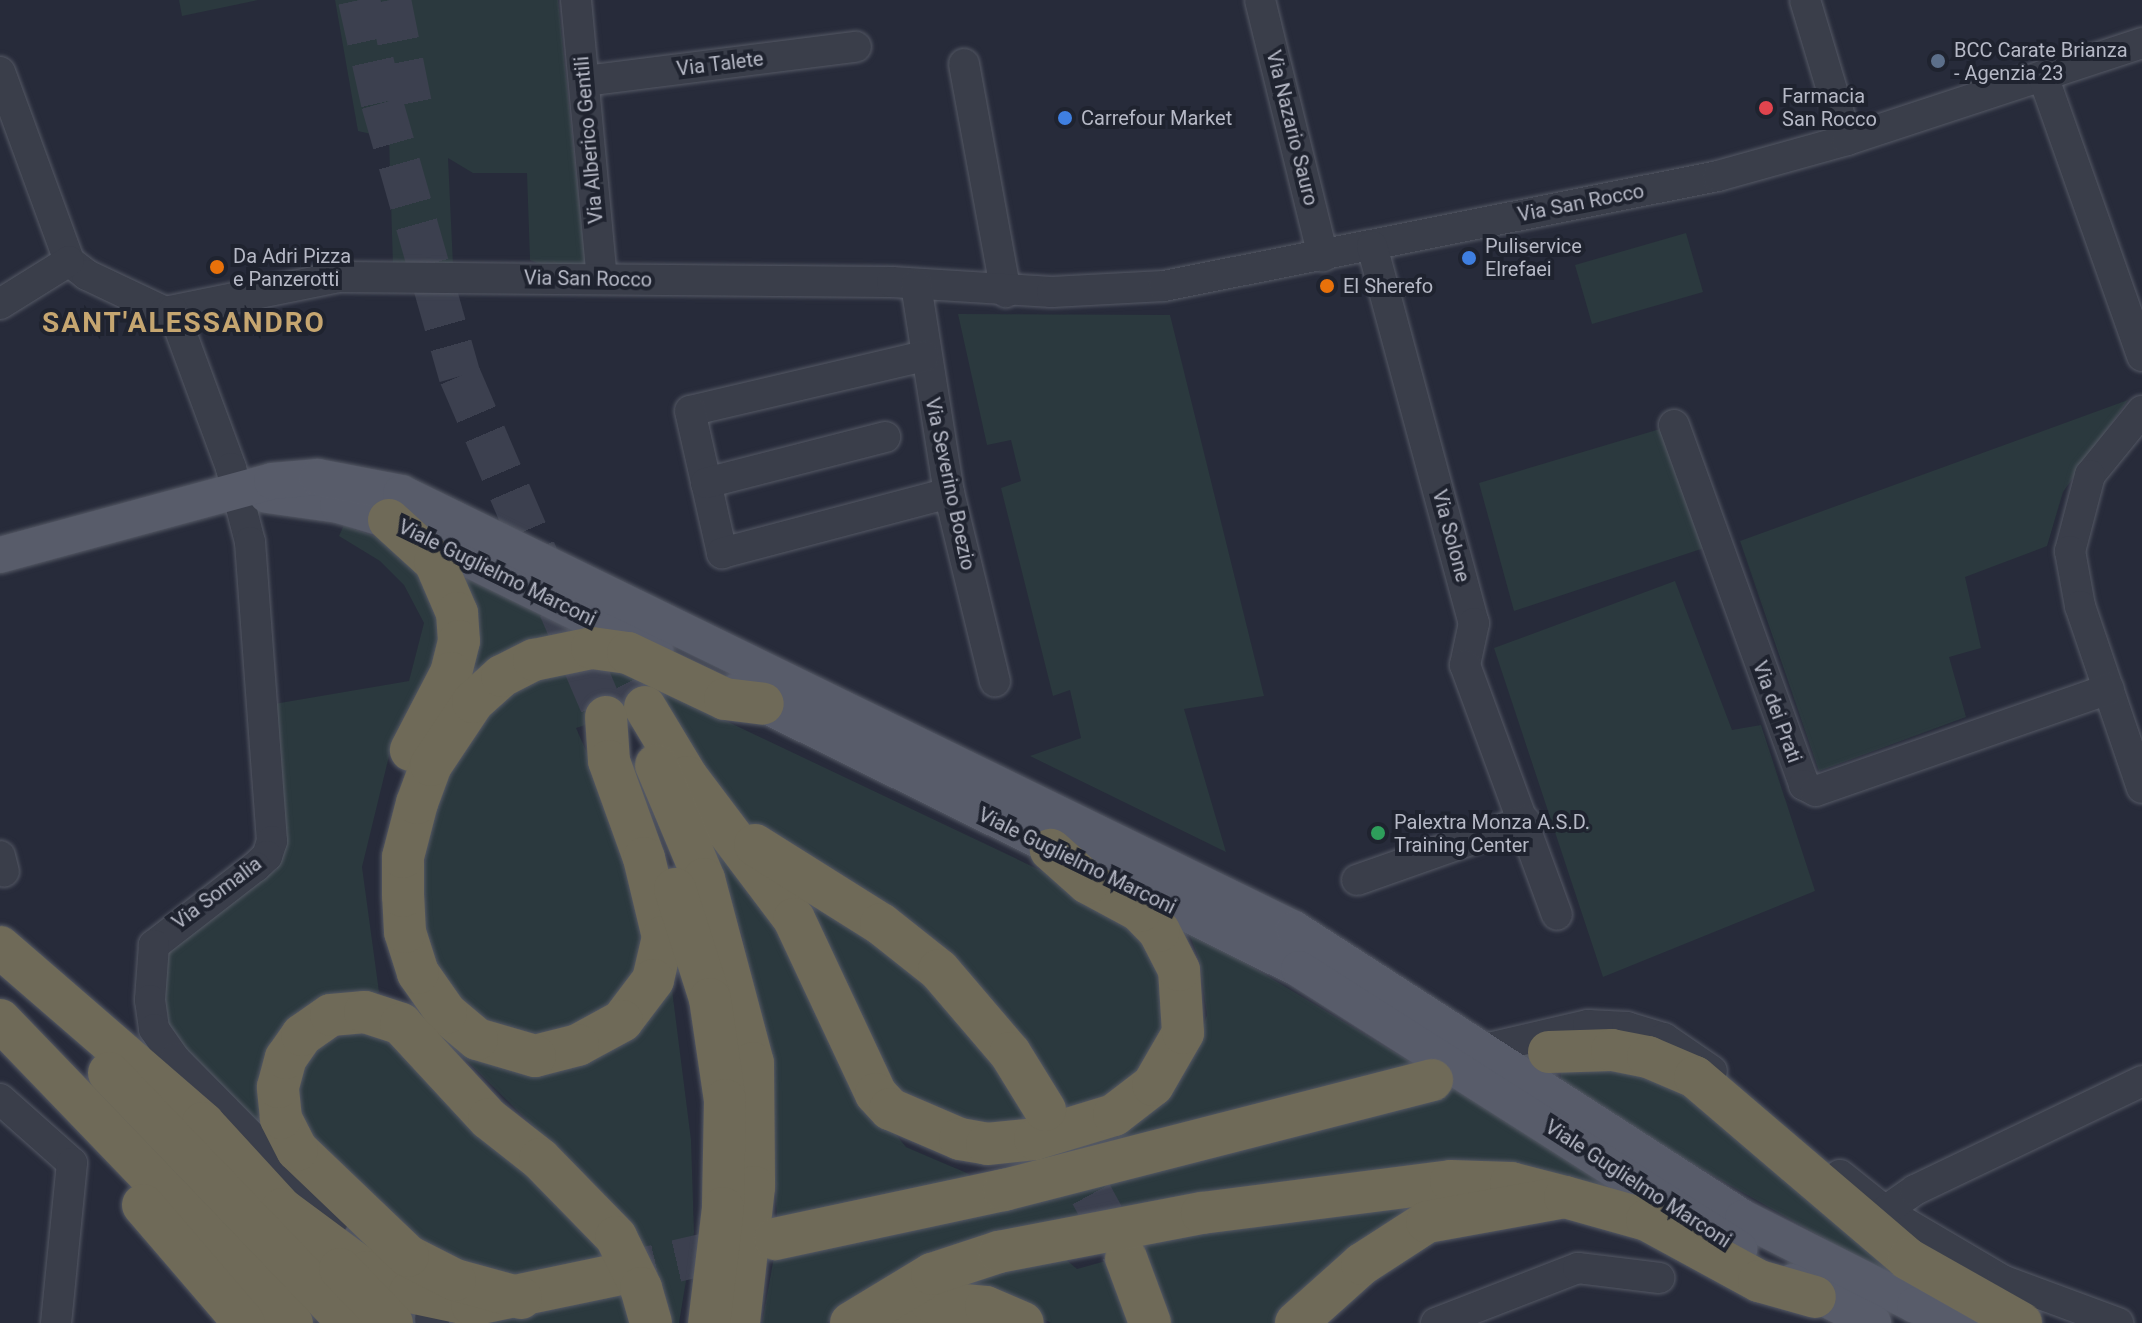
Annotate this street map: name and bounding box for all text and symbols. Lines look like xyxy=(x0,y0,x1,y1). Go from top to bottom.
place label: BCC Carate Brianza - Agenzia 23 xyxy=(1954,38,2128,85)
street label: Via Talete xyxy=(675,47,765,81)
street label: Via Nazario Sauro xyxy=(1261,48,1323,208)
marker: BCC Carate Brianza - Agenzia 23 xyxy=(1929,52,1947,70)
street label: Via Alberico Gentili xyxy=(570,55,608,225)
place label: Farmacia San Rocco xyxy=(1782,84,1877,131)
marker: Farmacia San Rocco xyxy=(1757,99,1775,117)
place label: Carrefour Market xyxy=(1081,106,1232,130)
marker: Carrefour Market xyxy=(1056,109,1074,127)
street label: Via San Rocco xyxy=(1516,179,1646,227)
place label: Puliservice Elrefaei xyxy=(1485,234,1582,281)
place label: Da Adri Pizza e Panzerotti xyxy=(233,244,351,291)
marker: Puliservice Elrefaei xyxy=(1460,249,1478,267)
marker: Da Adri Pizza e Panzerotti xyxy=(208,258,226,276)
street label: Via San Rocco xyxy=(524,266,652,292)
place label: El Sherefo xyxy=(1343,274,1433,298)
marker: El Sherefo xyxy=(1318,277,1336,295)
district label: SANT'ALESSANDRO xyxy=(42,306,326,340)
street label: Via Severino Boezio xyxy=(920,396,980,572)
street label: Via Solone xyxy=(1427,487,1475,585)
street label: Viale Guglielmo Marconi xyxy=(394,515,600,631)
street label: Via dei Prati xyxy=(1748,658,1806,766)
street label: Viale Guglielmo Marconi xyxy=(974,803,1180,919)
place label: Palextra Monza A.S.D. Training Center xyxy=(1394,810,1590,857)
marker: Palextra Monza A.S.D. Training Center xyxy=(1369,824,1387,842)
street label: Via Somalia xyxy=(168,852,266,934)
street label: Viale Guglielmo Marconi xyxy=(1541,1115,1735,1253)

